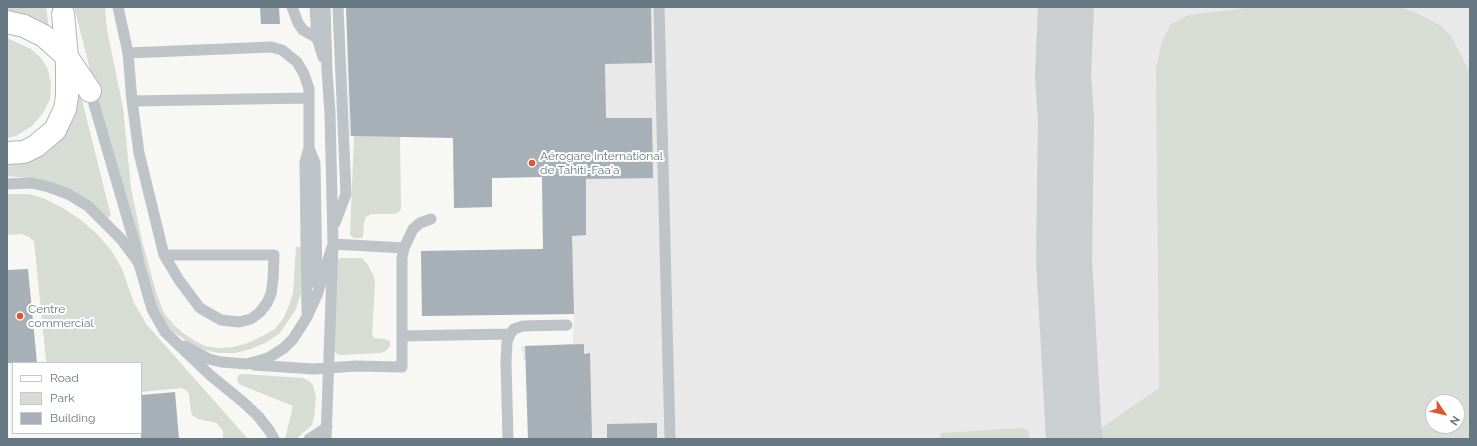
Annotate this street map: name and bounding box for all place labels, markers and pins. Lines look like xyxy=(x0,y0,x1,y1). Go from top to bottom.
place label: Aérogare international de Tahiti-Faa'a xyxy=(540,149,663,177)
marker: Aérogare international de Tahiti-Faa'a xyxy=(527,158,537,168)
place label: Centre commercial xyxy=(28,302,94,330)
marker: Centre commercial xyxy=(15,311,25,321)

